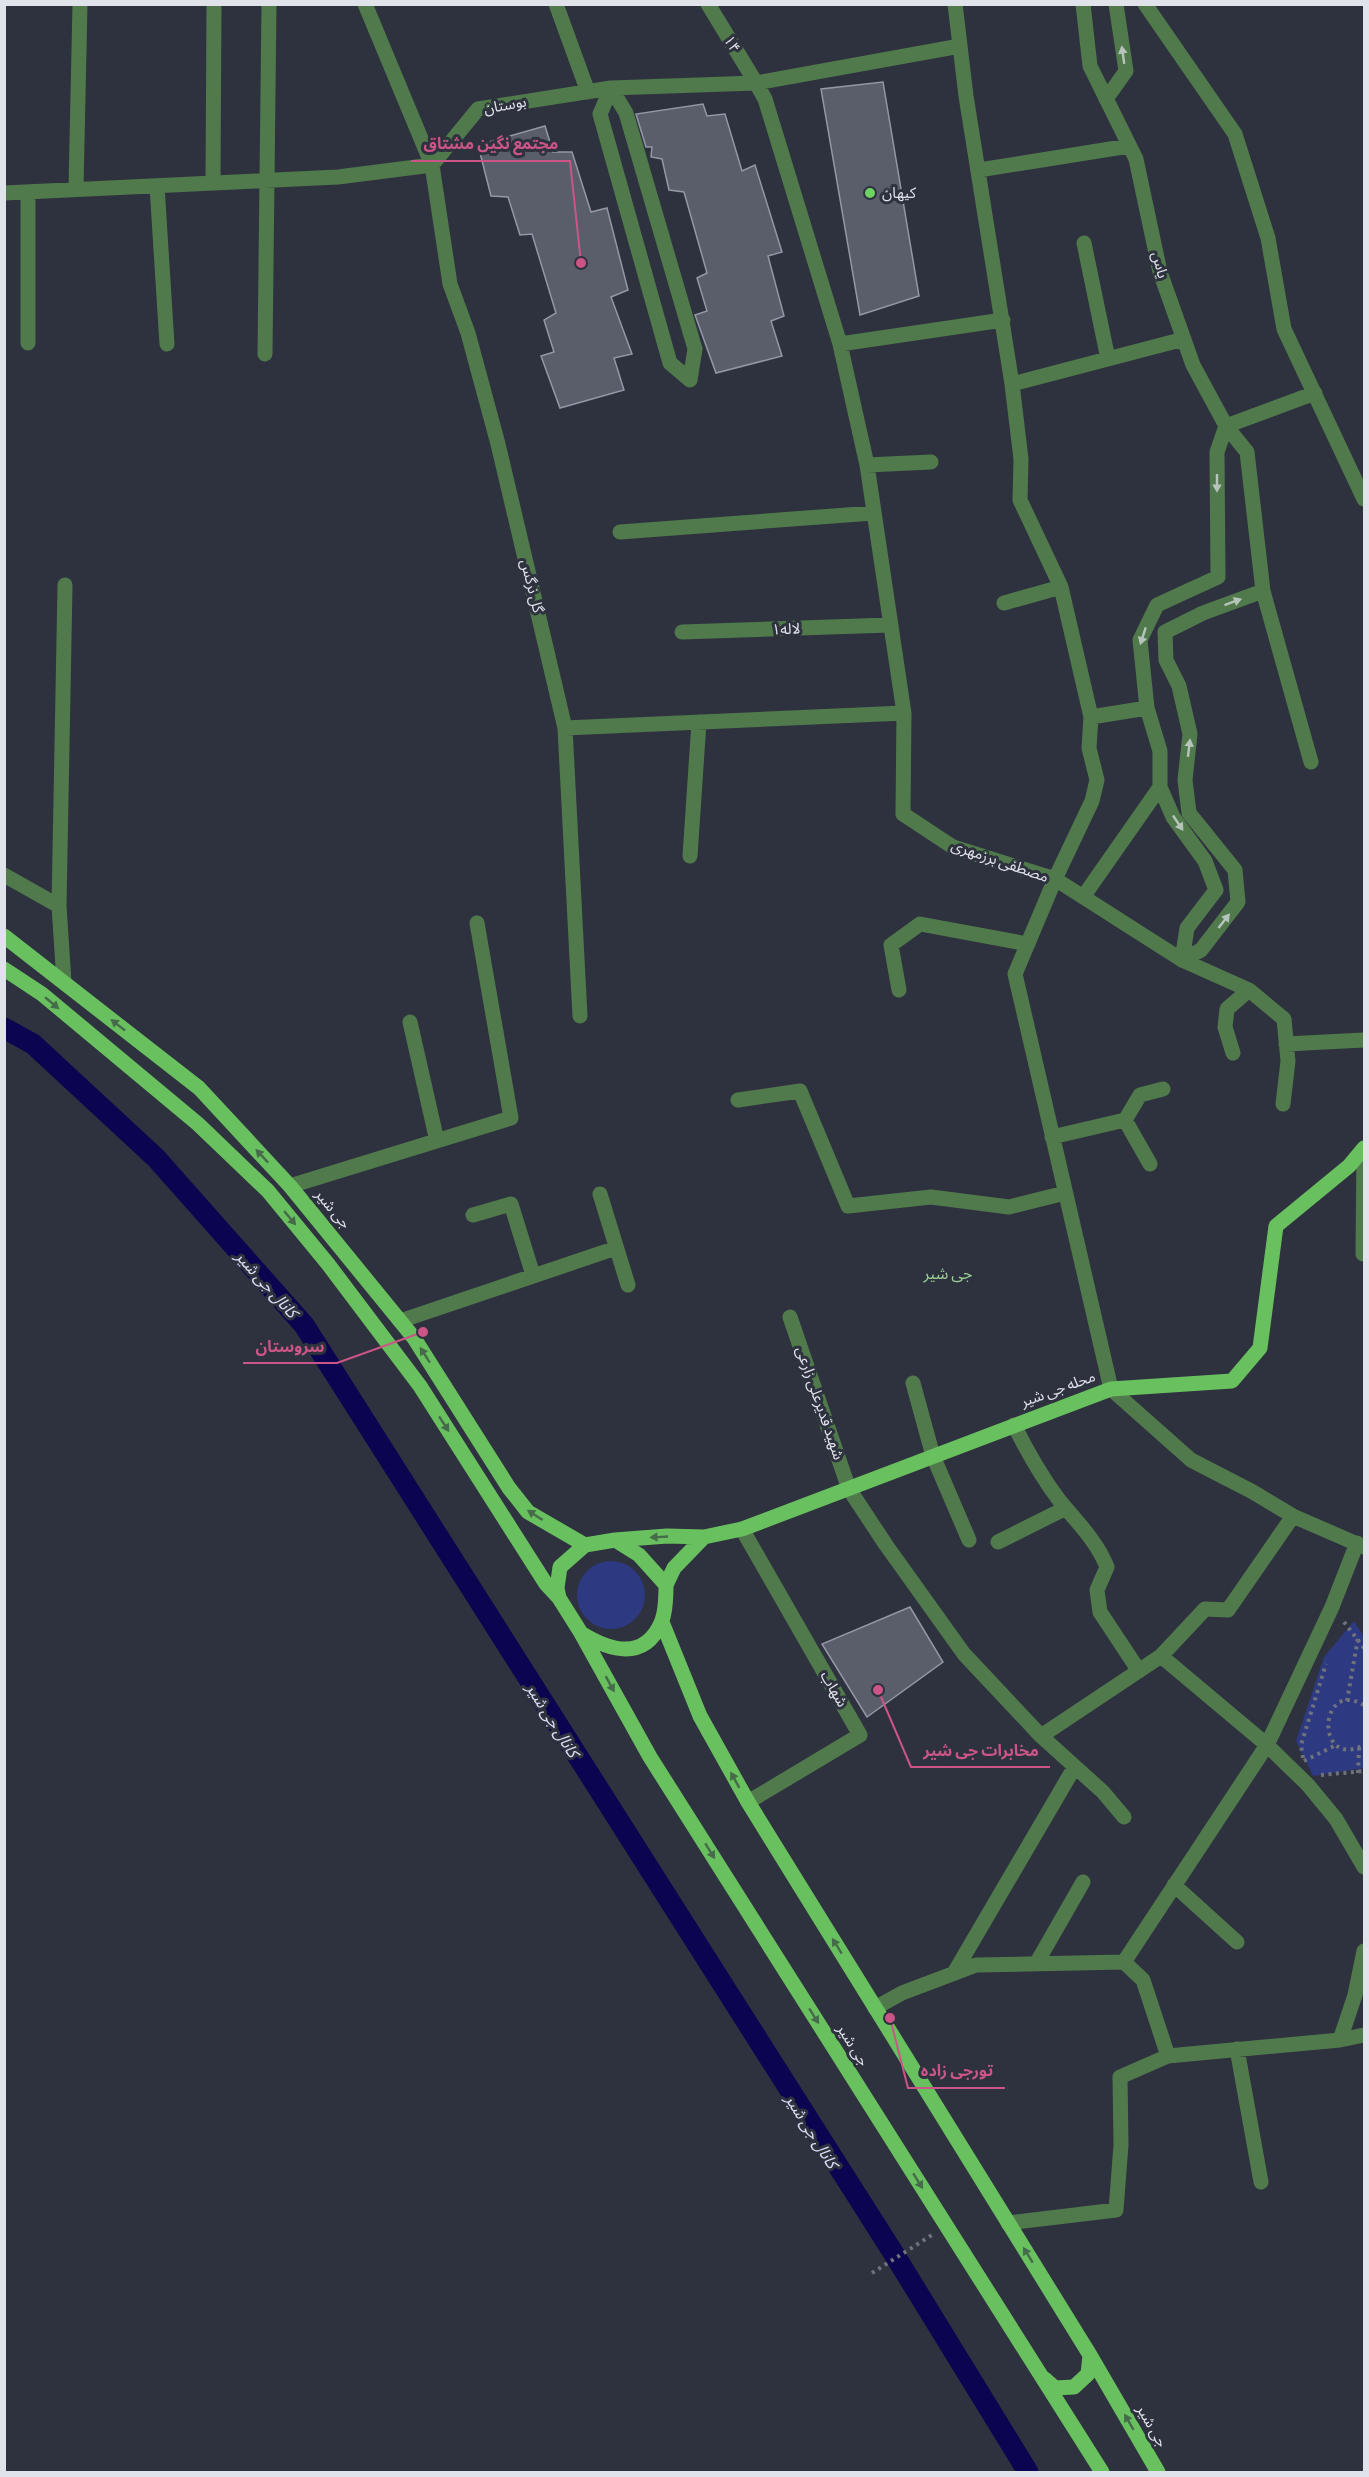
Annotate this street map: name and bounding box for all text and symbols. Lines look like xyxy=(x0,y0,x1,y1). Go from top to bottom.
street label: ۱۴ xyxy=(721,33,743,55)
one-way arrow xyxy=(1119,45,1128,64)
street label: بوستان xyxy=(482,93,528,118)
callout: مجتمع نگین مشتاق xyxy=(411,127,570,161)
text: مجتمع نگین مشتاق xyxy=(424,135,558,156)
place label: کیهان xyxy=(882,185,917,202)
marker: کیهان xyxy=(863,186,877,200)
street label: یاس xyxy=(1148,250,1171,280)
one-way arrow xyxy=(1212,473,1222,492)
street label: گل نرگس xyxy=(517,558,547,615)
one-way arrow xyxy=(1224,596,1242,606)
street label: لاله۱ xyxy=(771,621,801,637)
one-way arrow xyxy=(1138,627,1148,645)
one-way arrow xyxy=(1184,738,1193,757)
one-way arrow xyxy=(1172,815,1183,831)
street label: مصطفی برزمهری xyxy=(949,837,1051,886)
one-way arrow xyxy=(1217,913,1229,928)
one-way arrow xyxy=(44,996,60,1009)
one-way arrow xyxy=(110,1018,126,1031)
one-way arrow xyxy=(255,1148,269,1163)
street label: جی شیر xyxy=(311,1185,354,1233)
one-way arrow xyxy=(283,1210,296,1226)
water label: کانال جی شیر xyxy=(230,1246,303,1324)
district label: جی شیر xyxy=(922,1265,973,1283)
callout: سروستان xyxy=(243,1329,337,1363)
text: سروستان xyxy=(255,1338,325,1356)
street label: شهید قدیرعلی زارعی xyxy=(792,1344,847,1462)
one-way arrow xyxy=(420,1347,431,1363)
street label: محله جی شیر xyxy=(1018,1368,1098,1411)
one-way arrow xyxy=(439,1416,450,1432)
one-way arrow xyxy=(527,1510,543,1521)
one-way arrow xyxy=(650,1532,669,1541)
street label: شهاب xyxy=(817,1668,851,1710)
one-way arrow xyxy=(604,1676,615,1692)
water label: کانال جی شیر xyxy=(521,1679,584,1764)
callout: مخابرات جی شیر xyxy=(911,1733,1050,1767)
text: مخابرات جی شیر xyxy=(922,1742,1039,1760)
one-way arrow xyxy=(730,1771,740,1788)
one-way arrow xyxy=(704,1843,715,1859)
one-way arrow xyxy=(831,1938,842,1954)
one-way arrow xyxy=(808,2008,819,2024)
street label: جی شیر xyxy=(833,2020,872,2069)
callout: تورجی زاده xyxy=(908,2054,1005,2088)
text: تورجی زاده xyxy=(921,2062,993,2080)
water label: کانال جی شیر xyxy=(780,2090,843,2175)
one-way arrow xyxy=(912,2173,923,2189)
one-way arrow xyxy=(1022,2247,1033,2263)
street label: جی شیر xyxy=(1132,2401,1171,2451)
one-way arrow xyxy=(1123,2414,1134,2430)

